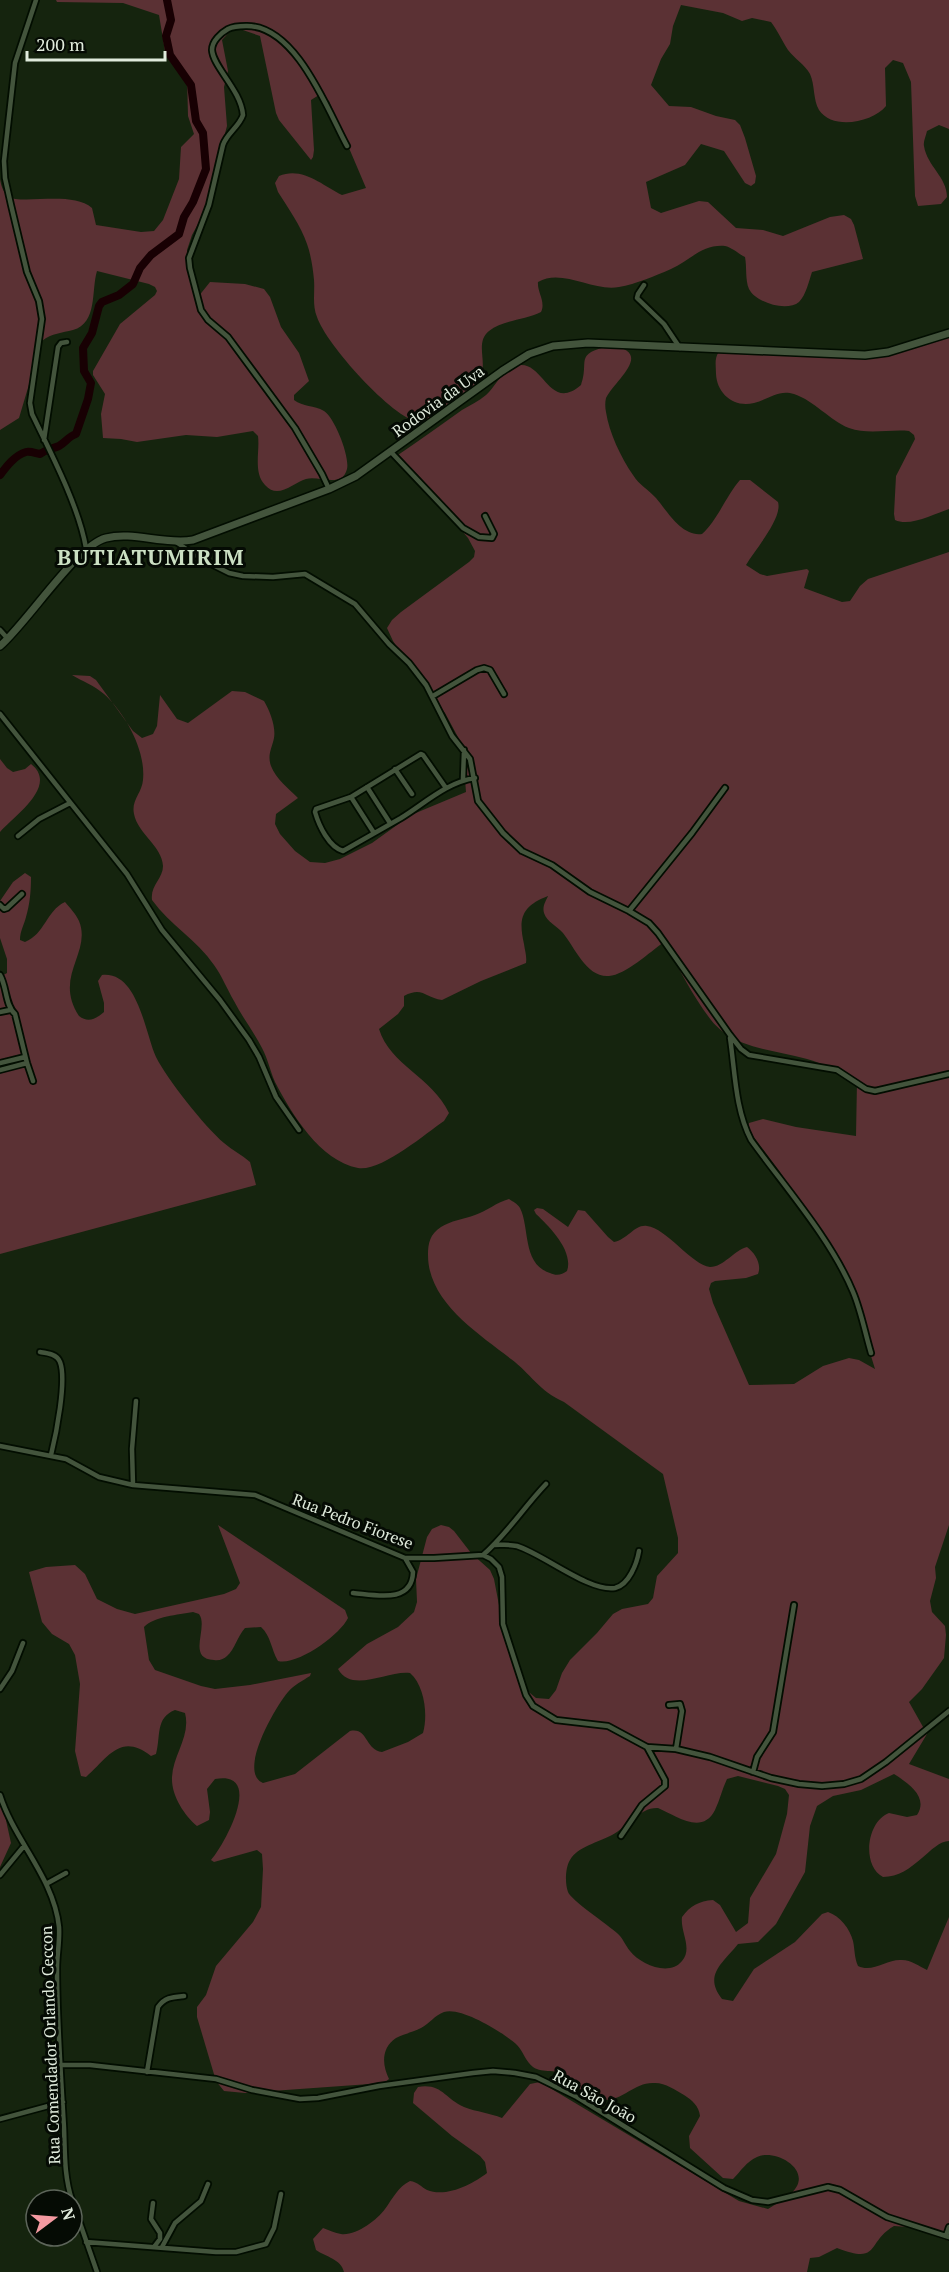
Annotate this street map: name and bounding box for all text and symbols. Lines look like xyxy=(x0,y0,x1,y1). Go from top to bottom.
scale bar xyxy=(27,24,165,62)
text: 200 m xyxy=(36,32,85,56)
street label: Rodovia da Uva xyxy=(387,360,489,442)
district label: BUTIATUMIRIM xyxy=(57,542,245,571)
street label: Rua Pedro Fiorese xyxy=(289,1488,417,1554)
street label: Rua Comendador Orlando Ceccon xyxy=(35,1925,65,2165)
street label: Rua São João xyxy=(549,2064,641,2128)
north arrow xyxy=(24,2188,84,2248)
text: N xyxy=(56,2205,81,2223)

